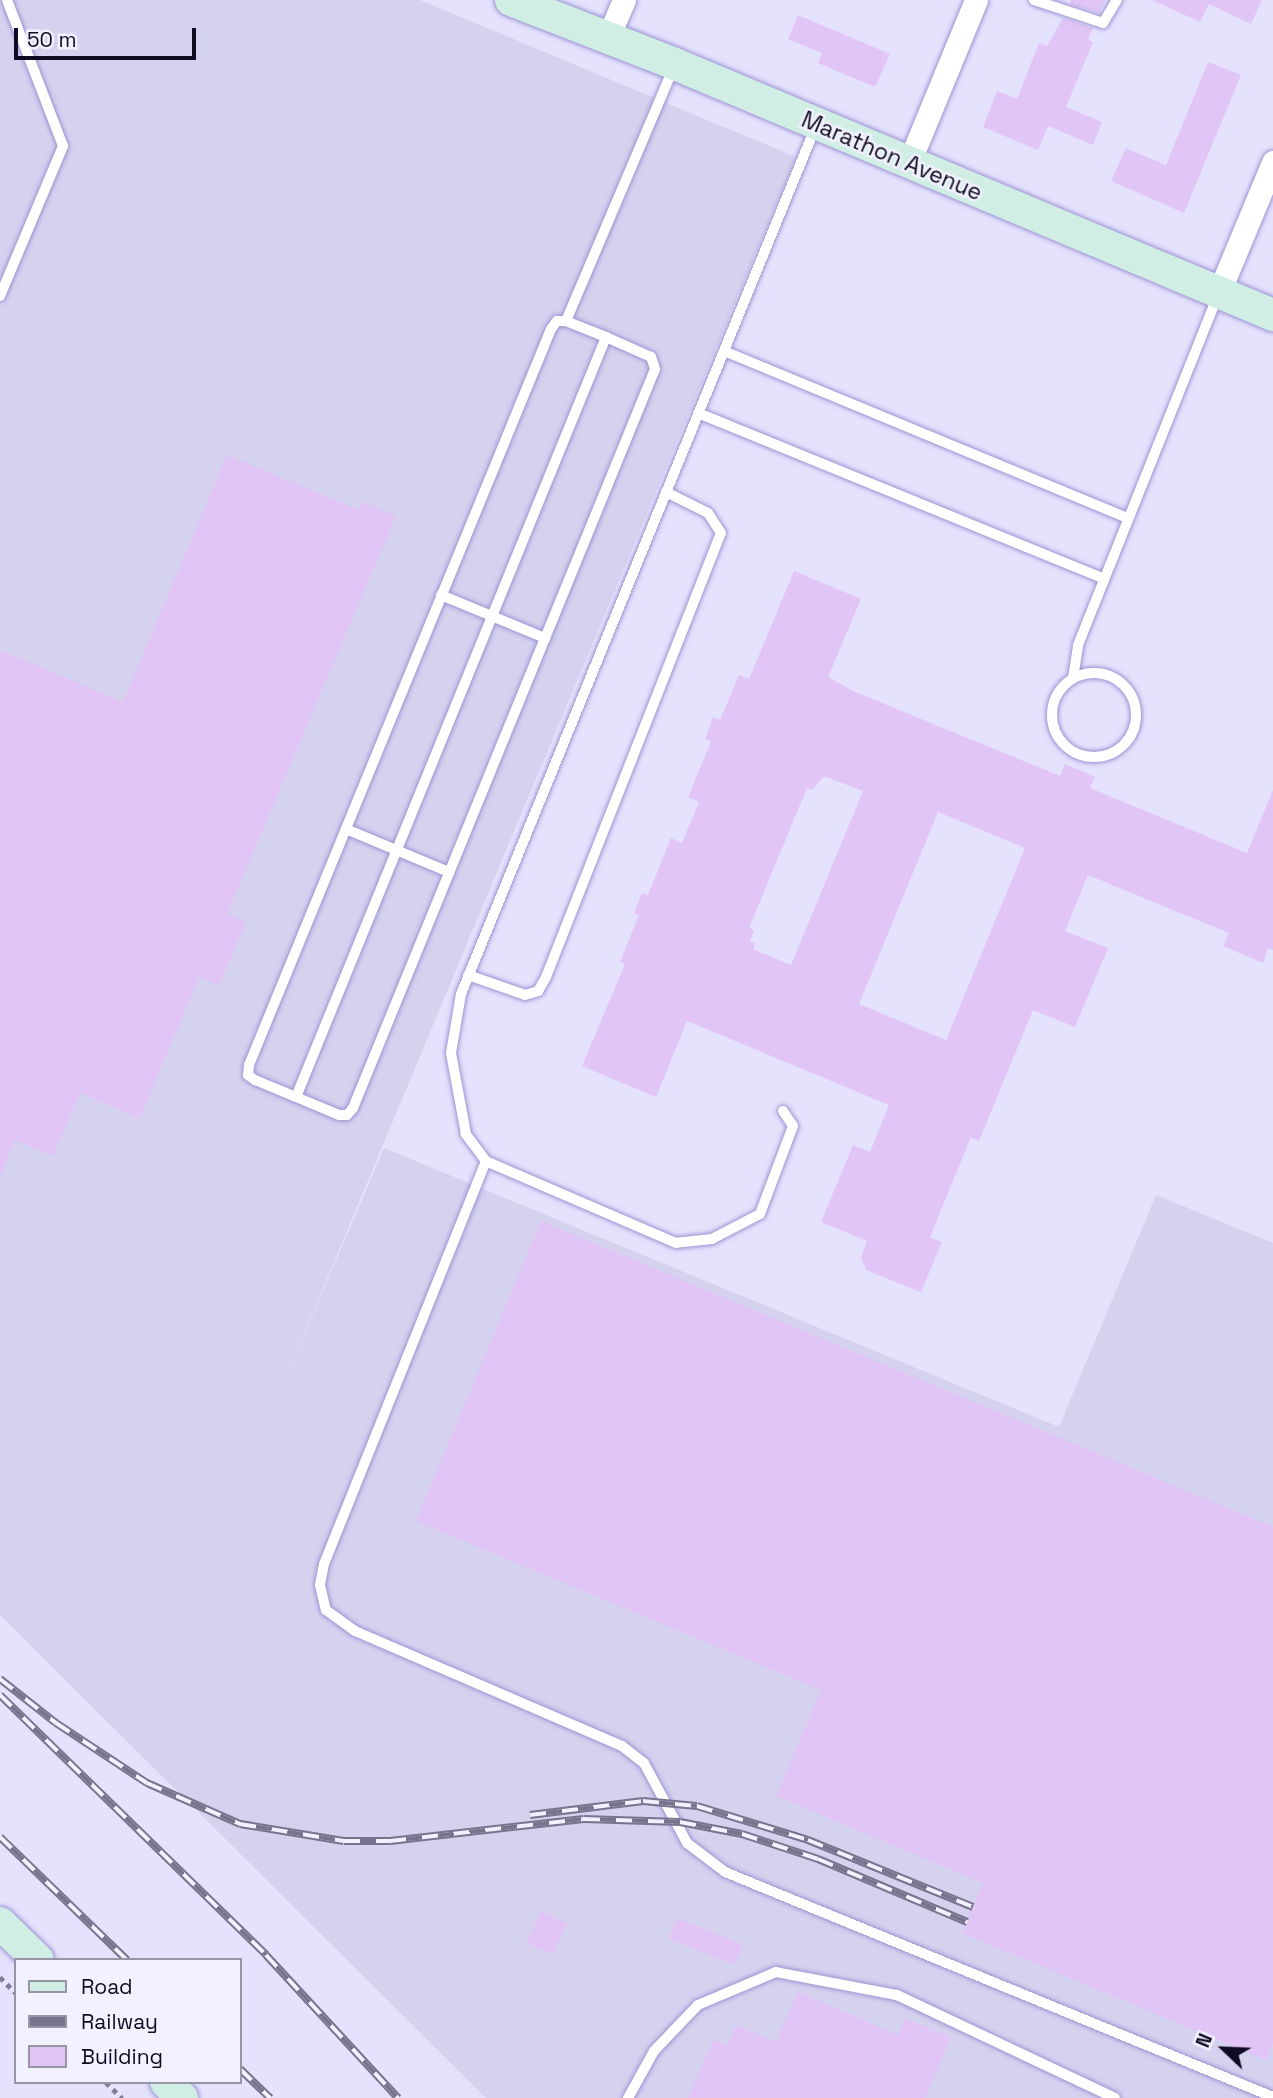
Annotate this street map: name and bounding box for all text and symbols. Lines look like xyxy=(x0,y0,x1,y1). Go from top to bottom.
scale bar xyxy=(18,14,200,58)
text: 50 m xyxy=(27,26,77,53)
street label: Marathon Avenue xyxy=(797,105,987,207)
legend xyxy=(14,1958,242,2084)
text: Road xyxy=(81,1973,133,2000)
text: Railway xyxy=(81,2008,158,2035)
north arrow xyxy=(1189,2014,1259,2084)
text: N xyxy=(1190,2030,1218,2051)
text: Building xyxy=(81,2043,163,2070)

